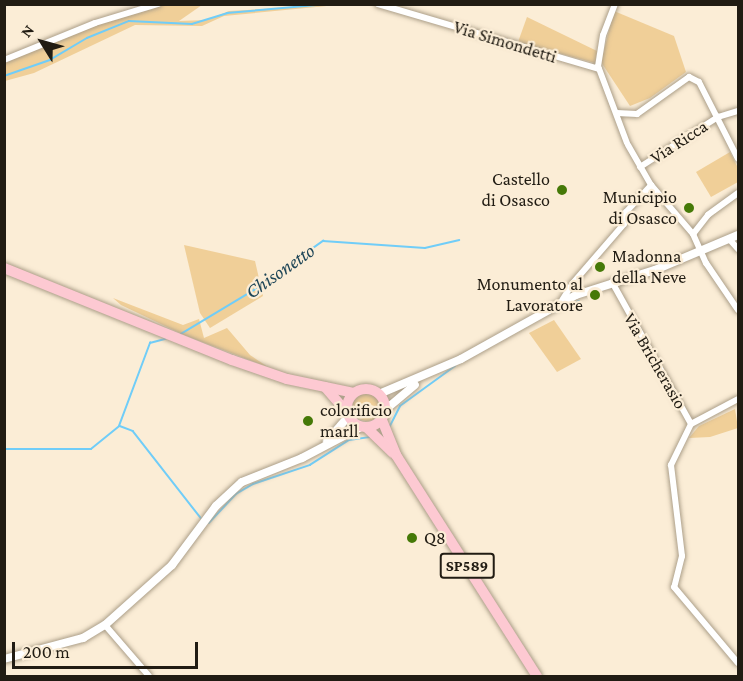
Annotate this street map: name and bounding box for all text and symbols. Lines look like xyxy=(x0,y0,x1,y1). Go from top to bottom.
north arrow xyxy=(12,12,72,72)
street label: Via Simondetti xyxy=(451,16,559,68)
text: N xyxy=(17,21,37,40)
street label: Via Ricca xyxy=(646,115,712,169)
place label: Castello di Osasco xyxy=(482,169,550,212)
marker: Castello di Osasco xyxy=(555,183,569,197)
place label: Municipio di Osasco xyxy=(603,187,677,230)
marker: Municipio di Osasco xyxy=(682,201,696,215)
water label: Chisonetto xyxy=(241,238,319,304)
place label: Madonna della Neve xyxy=(612,246,686,288)
marker: Madonna della Neve xyxy=(593,260,607,274)
place label: Monumento al Lavoratore xyxy=(477,274,583,316)
marker: Monumento al Lavoratore xyxy=(588,288,602,302)
street label: Via Bricherasio xyxy=(619,309,691,413)
place label: colorificio marll xyxy=(320,400,392,442)
marker: colorificio marll xyxy=(301,414,315,428)
place label: Q8 xyxy=(424,527,446,549)
marker: Q8 xyxy=(405,531,419,545)
road number: SP589 xyxy=(438,553,496,579)
scale bar xyxy=(15,630,201,668)
text: 200 m xyxy=(23,642,70,662)

